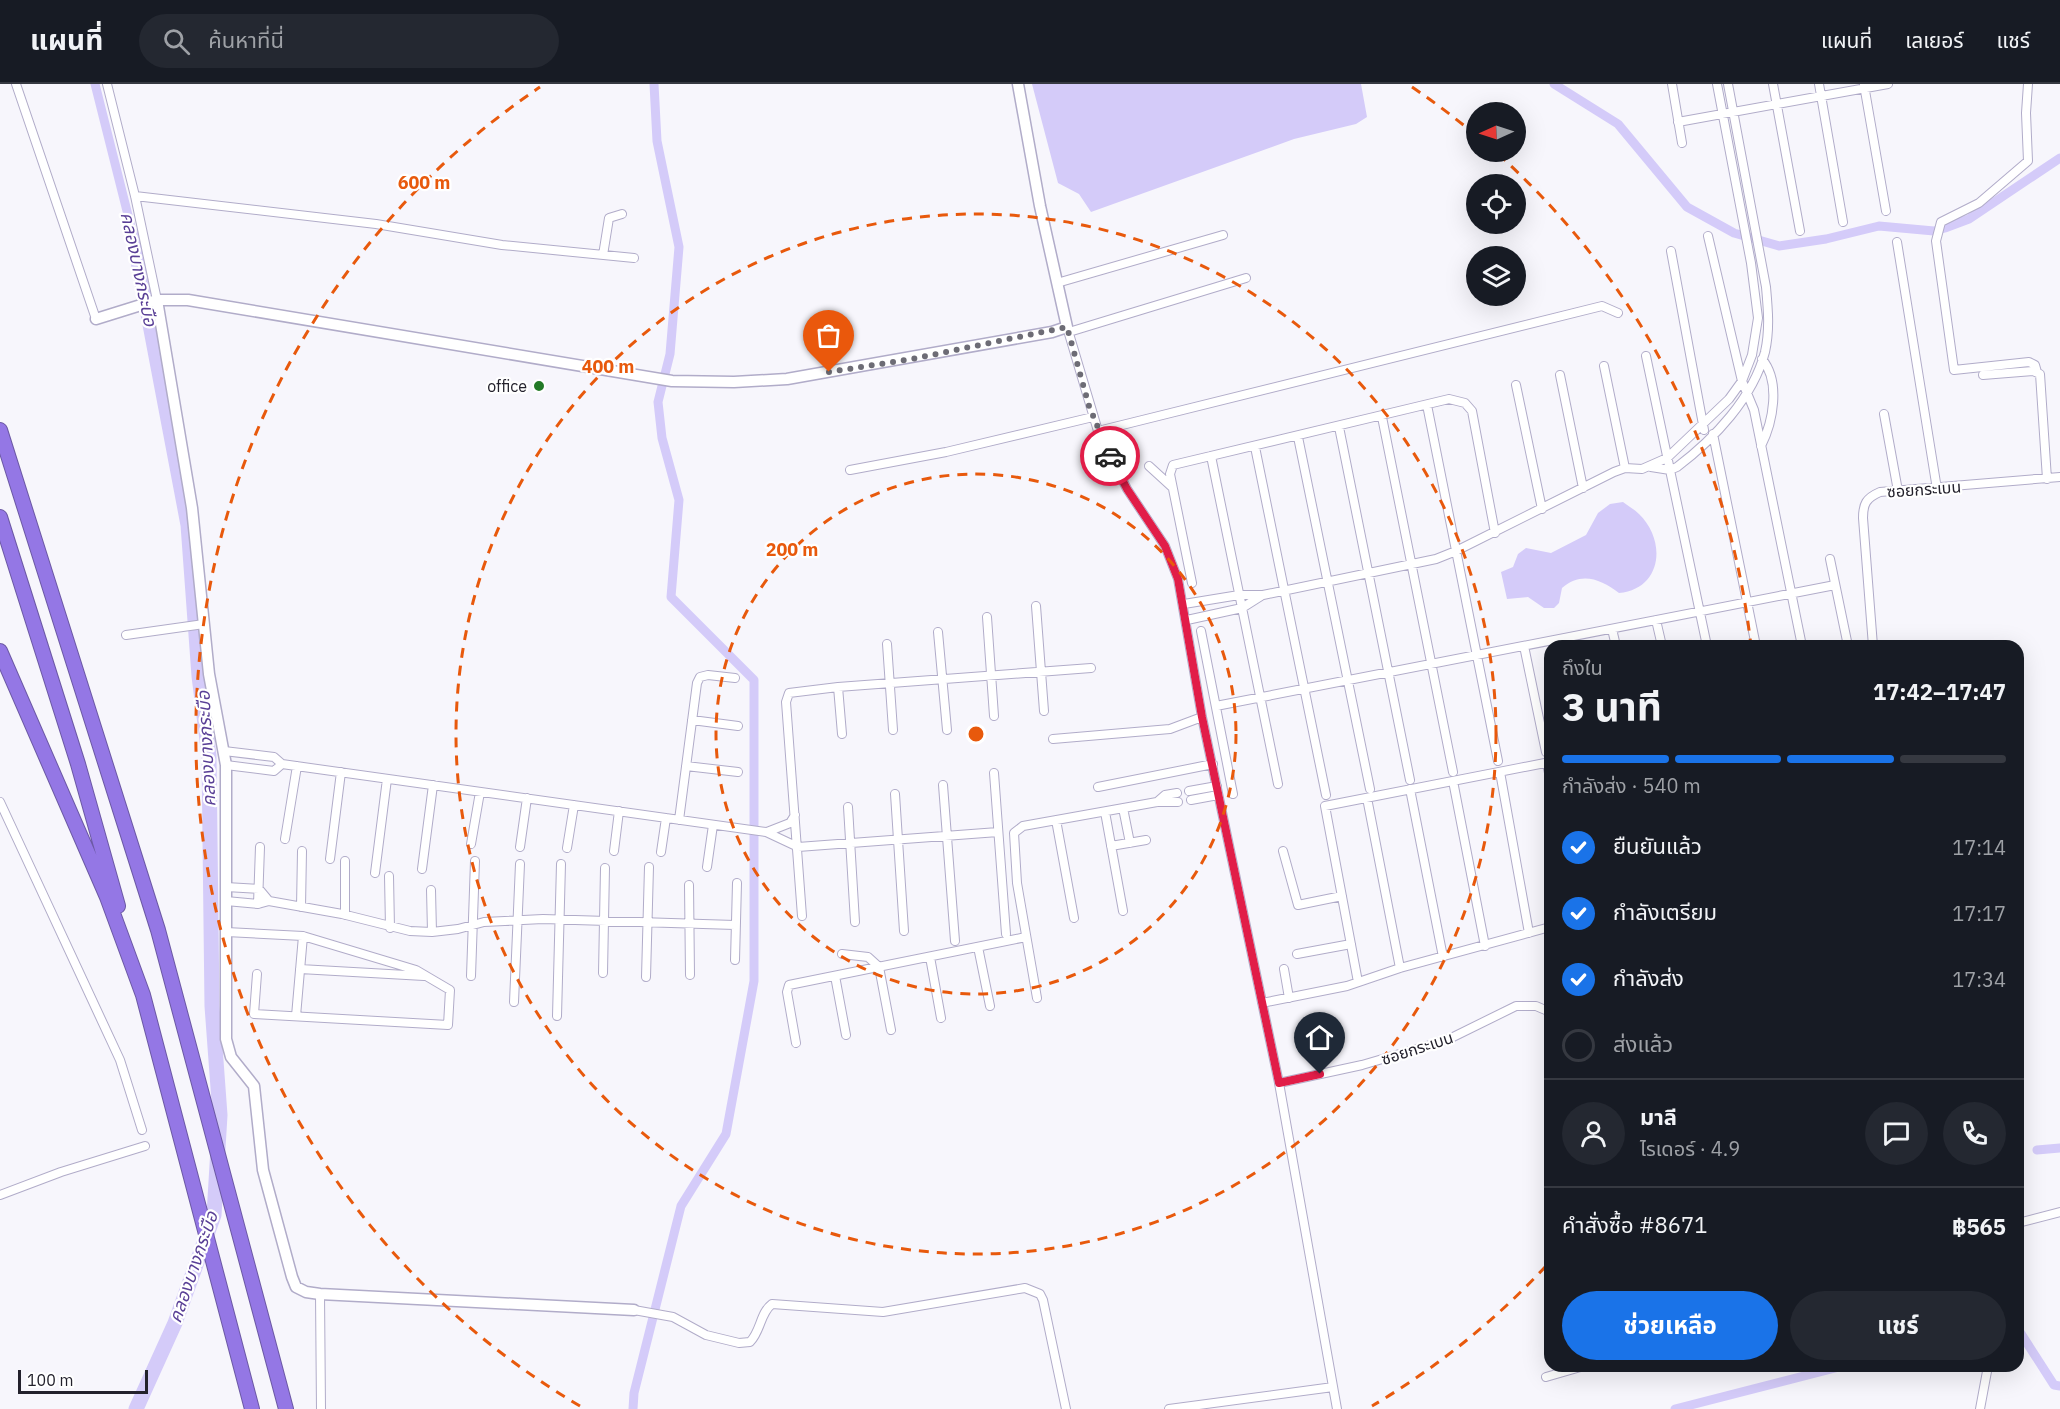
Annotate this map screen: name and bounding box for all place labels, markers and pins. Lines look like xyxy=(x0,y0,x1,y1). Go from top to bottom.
pin xyxy=(803,310,854,372)
place label: office xyxy=(487,376,527,396)
marker: office xyxy=(532,379,546,393)
centre of rings xyxy=(966,724,986,744)
pin xyxy=(1294,1012,1345,1074)

